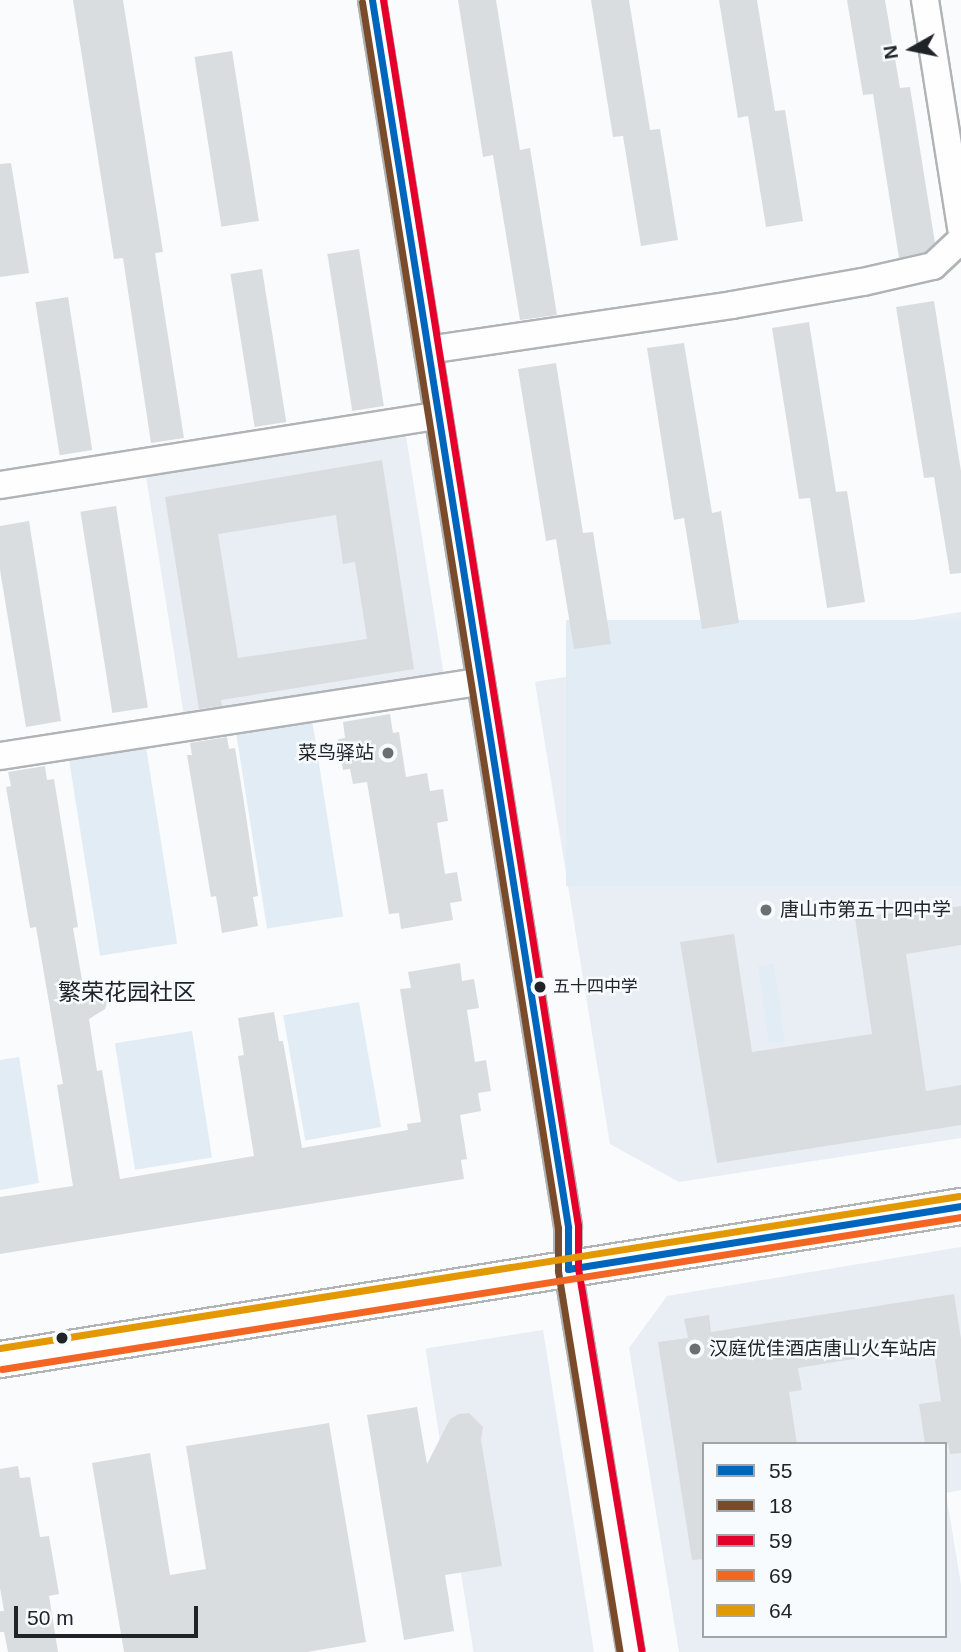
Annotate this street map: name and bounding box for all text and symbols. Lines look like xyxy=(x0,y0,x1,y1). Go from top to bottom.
north arrow xyxy=(877,14,947,84)
text: N xyxy=(879,44,902,61)
place label: 菜鸟驿站 xyxy=(298,742,374,764)
marker: 菜鸟驿站 xyxy=(380,745,396,761)
place label: 唐山市第五十四中学 xyxy=(780,899,951,921)
marker: 唐山市第五十四中学 xyxy=(758,902,774,918)
place label: 五十四中学 xyxy=(553,977,638,997)
district label: 繁荣花园社区 xyxy=(58,978,196,1006)
marker: 五十四中学 xyxy=(533,980,547,994)
unlabelled marker xyxy=(55,1331,69,1345)
place label: 汉庭优佳酒店唐山火车站店 xyxy=(709,1338,937,1360)
marker: 汉庭优佳酒店唐山火车站店 xyxy=(687,1341,703,1357)
legend xyxy=(702,1442,947,1638)
text: 55 xyxy=(769,1459,792,1482)
text: 18 xyxy=(769,1494,792,1517)
text: 59 xyxy=(769,1529,792,1552)
text: 69 xyxy=(769,1564,792,1587)
scale bar xyxy=(18,1592,201,1636)
text: 64 xyxy=(769,1599,792,1622)
text: 50 m xyxy=(27,1606,74,1629)

